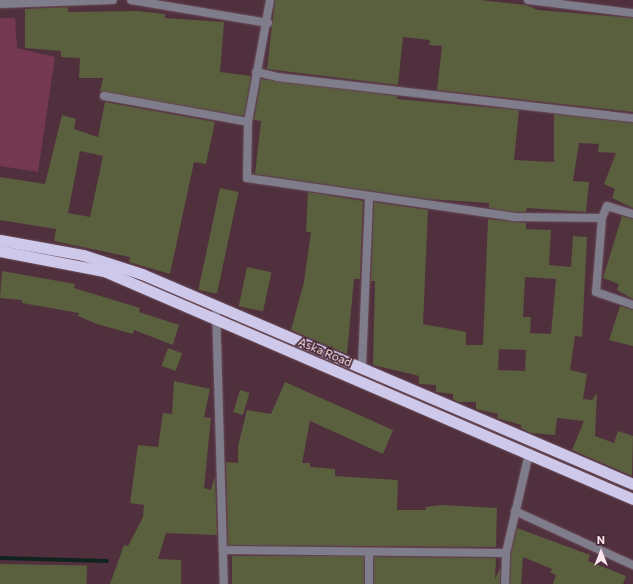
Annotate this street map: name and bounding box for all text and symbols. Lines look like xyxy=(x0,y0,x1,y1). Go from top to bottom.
street label: Aska Road xyxy=(296,334,354,370)
north arrow xyxy=(581,532,621,572)
text: N xyxy=(597,533,605,546)

